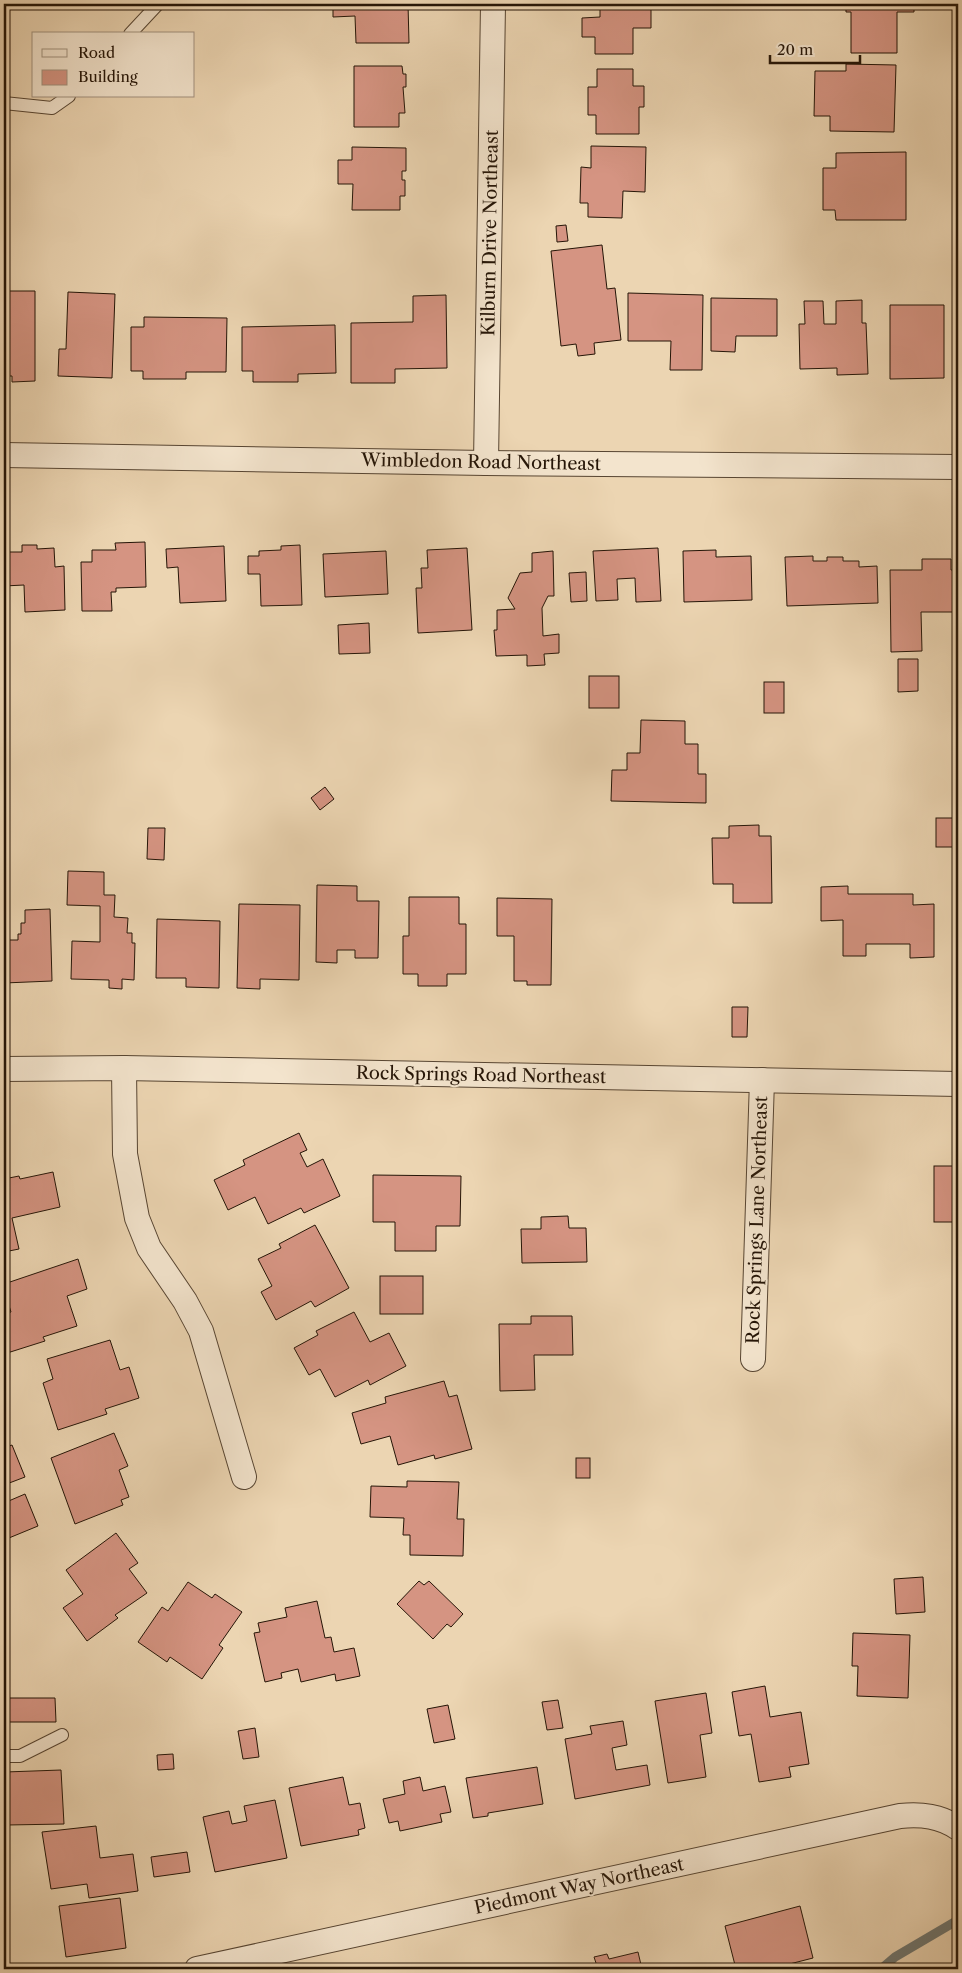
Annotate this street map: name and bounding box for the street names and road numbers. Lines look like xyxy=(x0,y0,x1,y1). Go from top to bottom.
street label: Kilburn Drive Northeast xyxy=(477,129,503,336)
street label: Wimbledon Road Northeast xyxy=(360,449,602,475)
street label: Rock Springs Road Northeast xyxy=(356,1062,607,1088)
street label: Rock Springs Lane Northeast xyxy=(742,1095,772,1344)
street label: Piedmont Way Northeast xyxy=(472,1853,686,1919)

